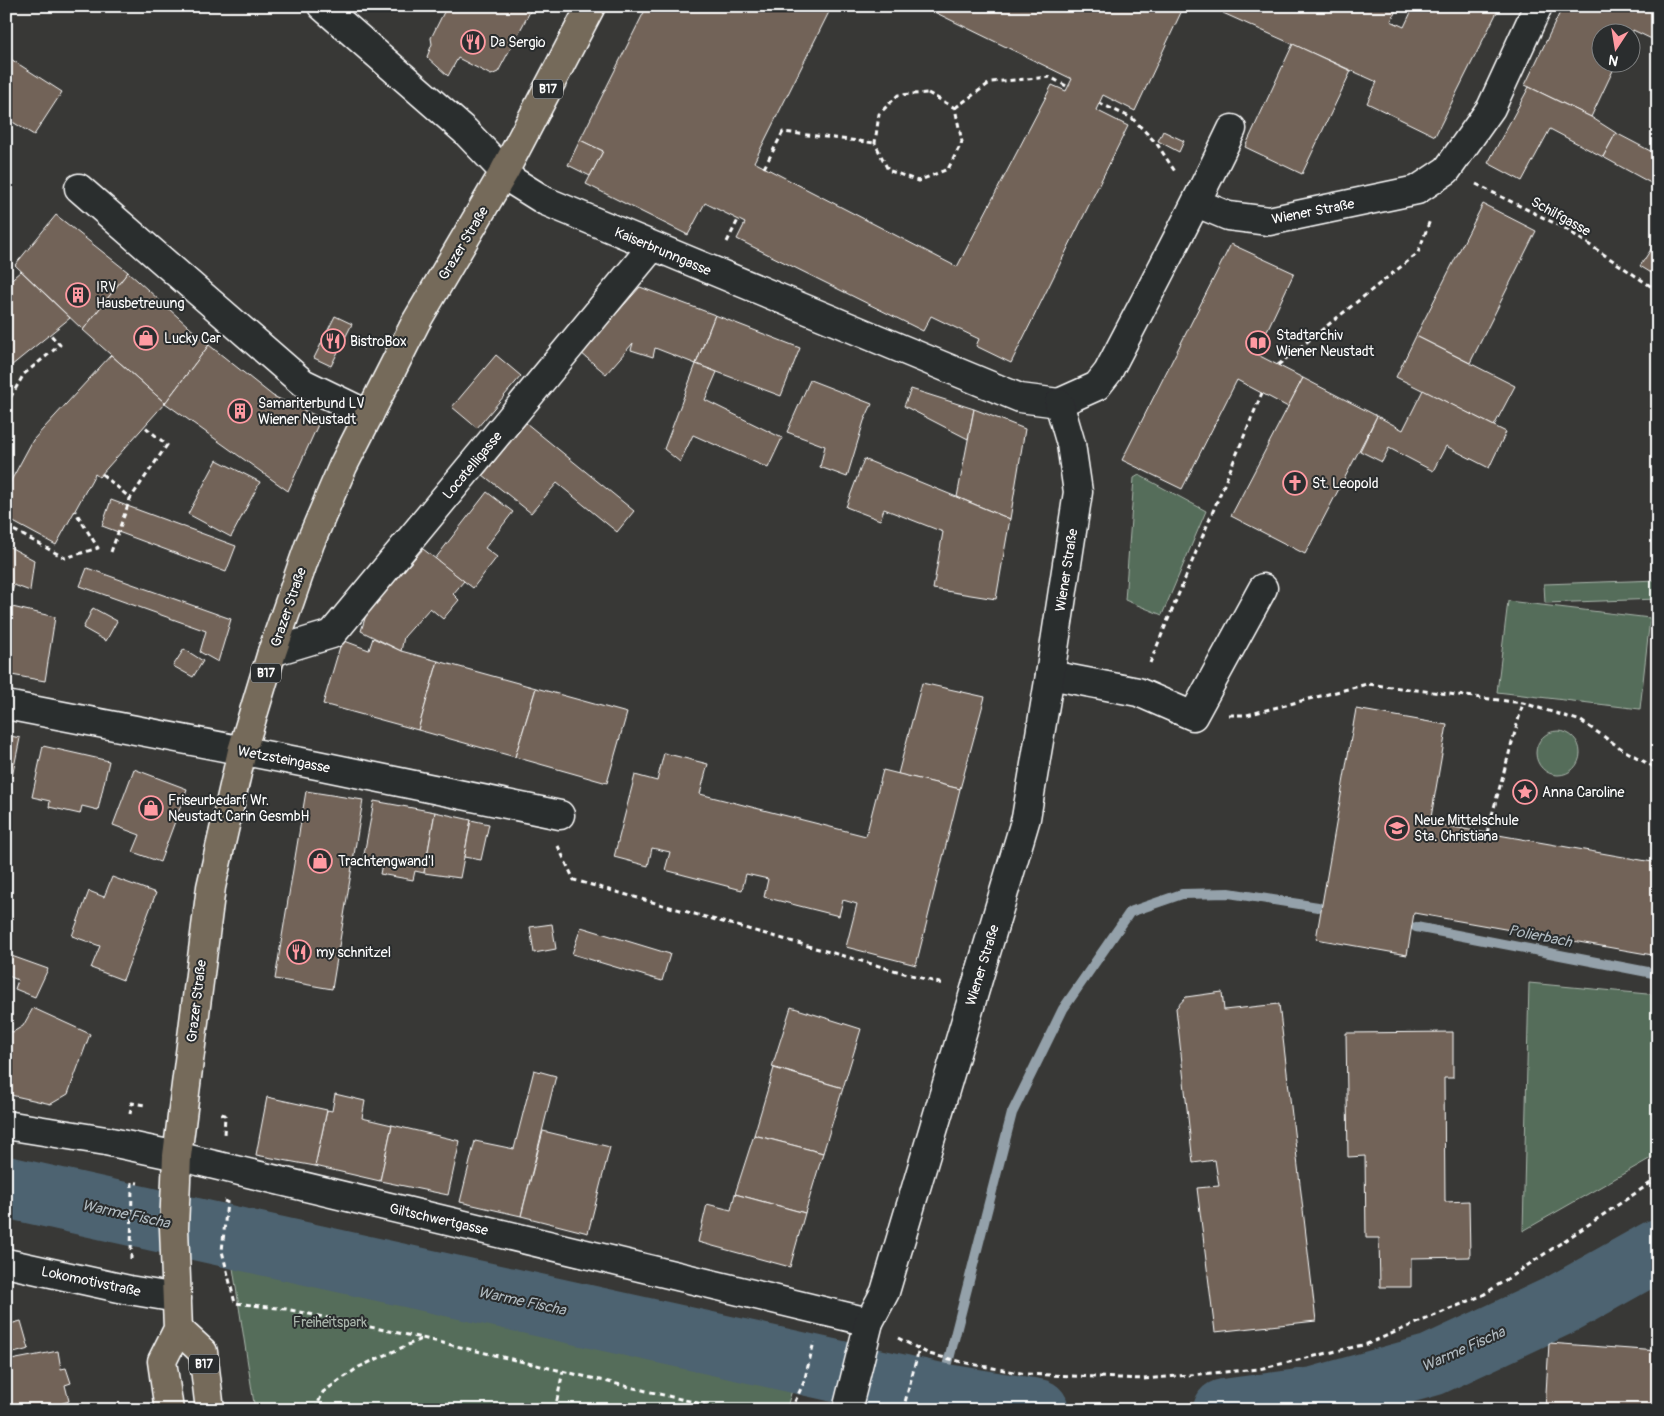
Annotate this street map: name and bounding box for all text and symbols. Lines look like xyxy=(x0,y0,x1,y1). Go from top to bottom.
north arrow xyxy=(1592,22,1642,72)
restaurant icon: Da Sergio xyxy=(460,29,486,55)
place label: Da Sergio xyxy=(490,34,546,51)
text: N xyxy=(1607,51,1620,70)
road number: B17 xyxy=(533,80,563,98)
street label: Schilfgasse xyxy=(1528,193,1594,240)
street label: Wiener Straße xyxy=(1270,195,1356,228)
street label: Grazer Straße xyxy=(435,203,492,283)
street label: Kaiserbrunngasse xyxy=(612,223,714,280)
place label: IRV Hausbetreuung xyxy=(96,279,184,312)
building icon: IRV Hausbetreuung xyxy=(65,282,91,308)
shop icon: Lucky Car xyxy=(133,325,159,351)
place label: Stadtarchiv Wiener Neustadt xyxy=(1276,327,1375,360)
restaurant icon: BistroBox xyxy=(320,328,346,354)
place label: Lucky Car xyxy=(164,330,221,347)
library icon: Stadtarchiv Wiener Neustadt xyxy=(1245,330,1271,356)
place label: BistroBox xyxy=(350,333,407,350)
place label: Samariterbund LV Wiener Neustadt xyxy=(258,395,365,428)
building icon: Samariterbund LV Wiener Neustadt xyxy=(227,398,253,424)
street label: Locatelligasse xyxy=(439,428,506,503)
church icon: St. Leopold xyxy=(1282,470,1308,496)
place label: St. Leopold xyxy=(1312,475,1379,492)
street label: Wiener Straße xyxy=(1052,527,1081,613)
street label: Grazer Straße xyxy=(267,565,310,649)
road number: B17 xyxy=(251,664,281,682)
street label: Wetzsteingasse xyxy=(236,742,332,777)
place icon: Anna Caroline xyxy=(1512,779,1538,805)
place label: Anna Caroline xyxy=(1542,784,1624,801)
place label: Friseurbedarf Wr. Neustadt Carin GesmbH xyxy=(168,792,310,825)
shop icon: Friseurbedarf Wr. Neustadt Carin GesmbH xyxy=(138,795,164,821)
place label: Neue Mittelschule Sta. Christiana xyxy=(1414,812,1519,845)
school or university icon: Neue Mittelschule Sta. Christiana xyxy=(1384,815,1410,841)
shop icon: Trachtengwand'l xyxy=(307,848,333,874)
place label: Trachtengwand'l xyxy=(338,853,434,870)
water label: Polierbach xyxy=(1507,921,1574,952)
street label: Wiener Straße xyxy=(962,923,1003,1008)
restaurant icon: my schnitzel xyxy=(286,939,312,965)
place label: my schnitzel xyxy=(316,944,391,961)
street label: Grazer Straße xyxy=(183,959,210,1043)
water label: Warme Fischa xyxy=(80,1196,172,1233)
street label: Giltschwertgasse xyxy=(388,1200,490,1239)
street label: Lokomotivstraße xyxy=(40,1263,142,1300)
water label: Warme Fischa xyxy=(476,1283,568,1320)
park label: Freiheitspark xyxy=(293,1314,367,1331)
water label: Warme Fischa xyxy=(1419,1322,1509,1376)
road number: B17 xyxy=(189,1355,219,1374)

